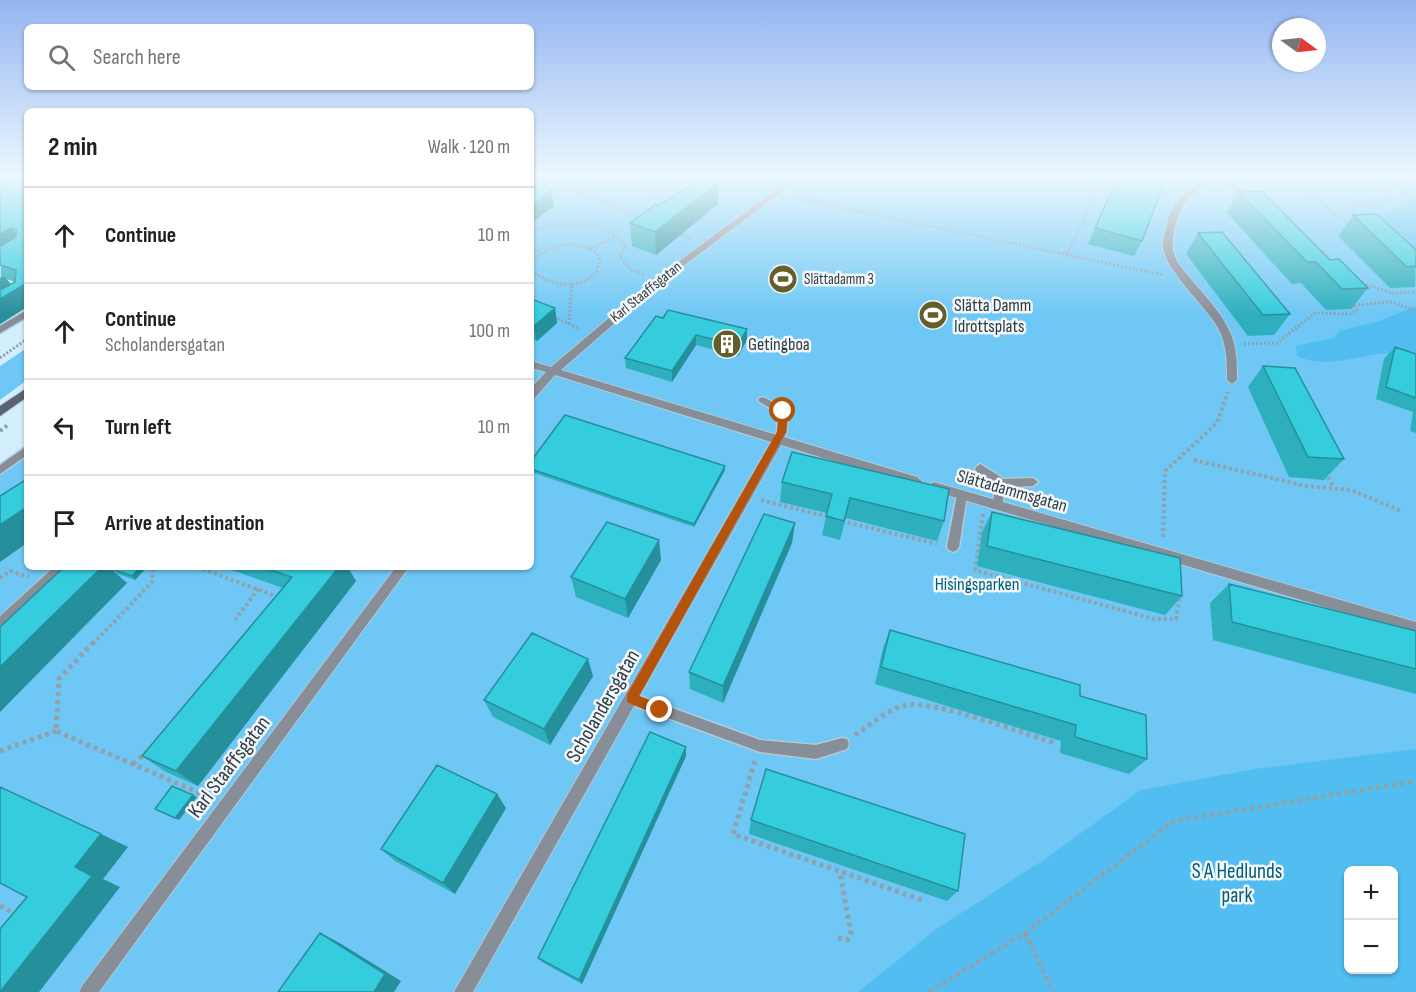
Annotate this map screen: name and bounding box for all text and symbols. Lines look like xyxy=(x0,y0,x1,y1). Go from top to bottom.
north arrow xyxy=(1272,18,1326,72)
search box xyxy=(24,24,534,90)
icon: search xyxy=(45,41,78,74)
text: Search here xyxy=(93,44,180,71)
text: 2 min xyxy=(48,132,98,163)
text: Walk · 120 m xyxy=(428,135,510,159)
icon: ahead xyxy=(48,219,81,252)
text: Continue xyxy=(105,222,176,249)
text: 10 m xyxy=(478,223,510,247)
street label: Karl Staaffsgatan xyxy=(606,257,686,327)
sports icon: Slättadamm 3 xyxy=(767,263,799,295)
place label: Slättadamm 3 xyxy=(804,270,874,289)
place label: Slätta Damm Idrottsplats xyxy=(954,295,1031,337)
sports icon: Slätta Damm Idrottsplats xyxy=(917,299,949,331)
text: Continue xyxy=(105,306,176,333)
icon: ahead xyxy=(48,315,81,348)
text: 100 m xyxy=(469,319,510,343)
building icon: Getingboa xyxy=(711,328,743,360)
text: Scholandersgatan xyxy=(105,333,225,357)
place label: Getingboa xyxy=(748,334,810,355)
route start xyxy=(769,397,795,423)
icon: left xyxy=(48,411,81,444)
text: Turn left xyxy=(105,414,171,441)
text: 10 m xyxy=(478,415,510,439)
street label: Slättadammsgatan xyxy=(955,465,1069,517)
icon: arrive xyxy=(48,507,81,540)
text: Arrive at destination xyxy=(105,510,264,537)
park label: Hisingsparken xyxy=(935,574,1019,595)
street label: Scholandersgatan xyxy=(561,645,645,767)
route end xyxy=(646,696,672,722)
street label: Karl Staaffsgatan xyxy=(183,711,275,823)
park label: S A Hedlunds park xyxy=(1192,859,1282,908)
map controls xyxy=(1344,866,1398,974)
button: + xyxy=(1344,866,1398,920)
button: − xyxy=(1344,920,1398,974)

